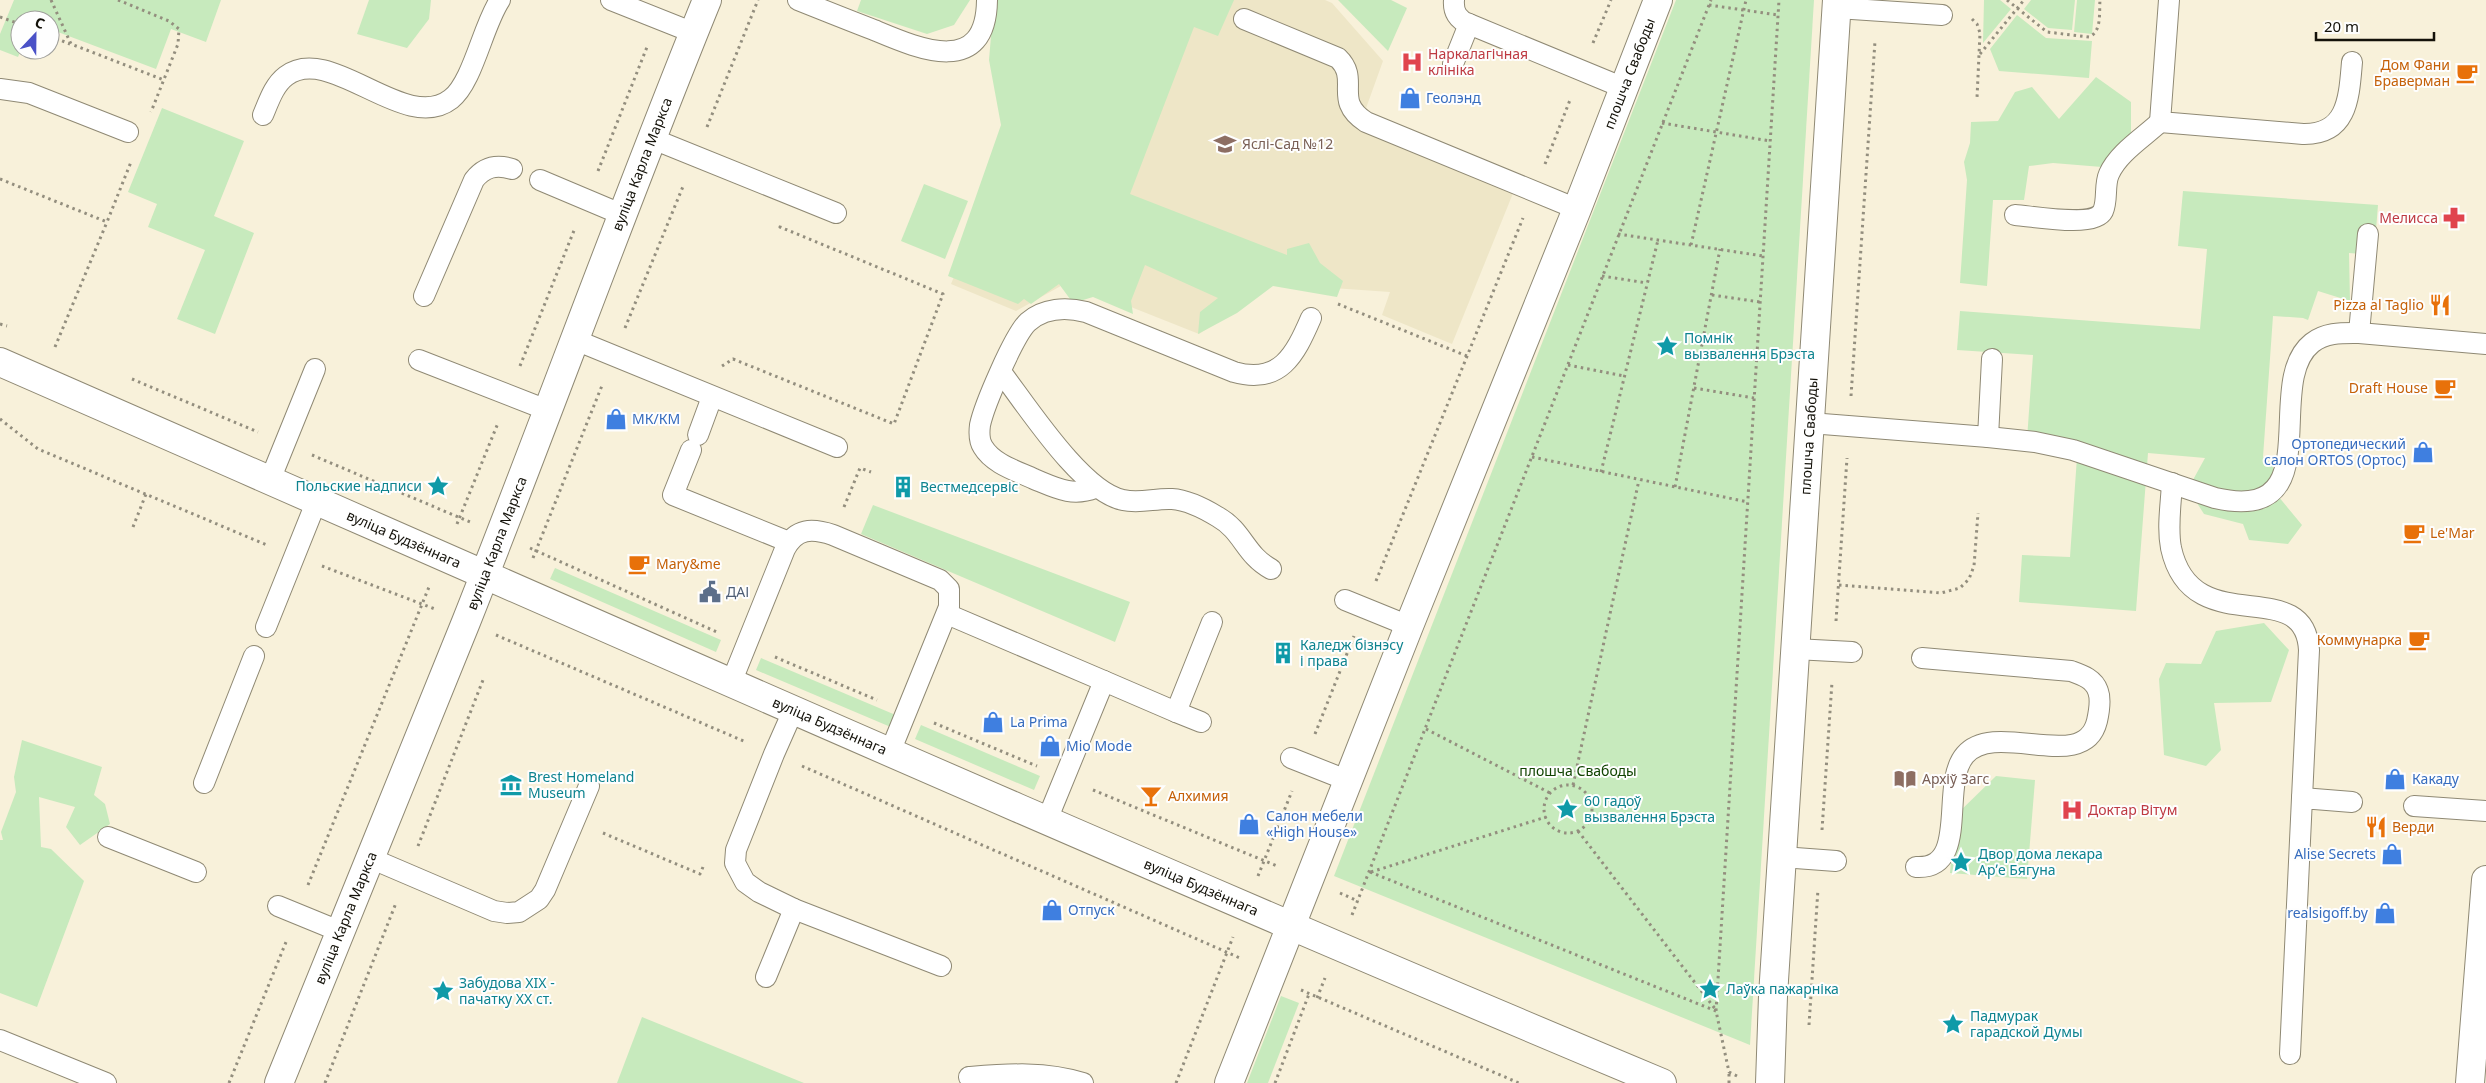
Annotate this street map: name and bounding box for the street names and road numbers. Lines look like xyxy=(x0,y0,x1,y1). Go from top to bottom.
street label: плошча Свабоды xyxy=(1599,15,1659,132)
street label: вуліца Карла Маркса xyxy=(607,95,676,233)
street label: плошча Свабоды xyxy=(1795,377,1822,495)
street label: вуліца Карла Маркса xyxy=(462,474,531,613)
street label: вуліца Будзённага xyxy=(344,505,464,572)
street label: вуліца Будзённага xyxy=(770,692,890,759)
street label: вуліца Карла Маркса xyxy=(310,849,381,987)
street label: вуліца Будзённага xyxy=(1141,854,1262,920)

